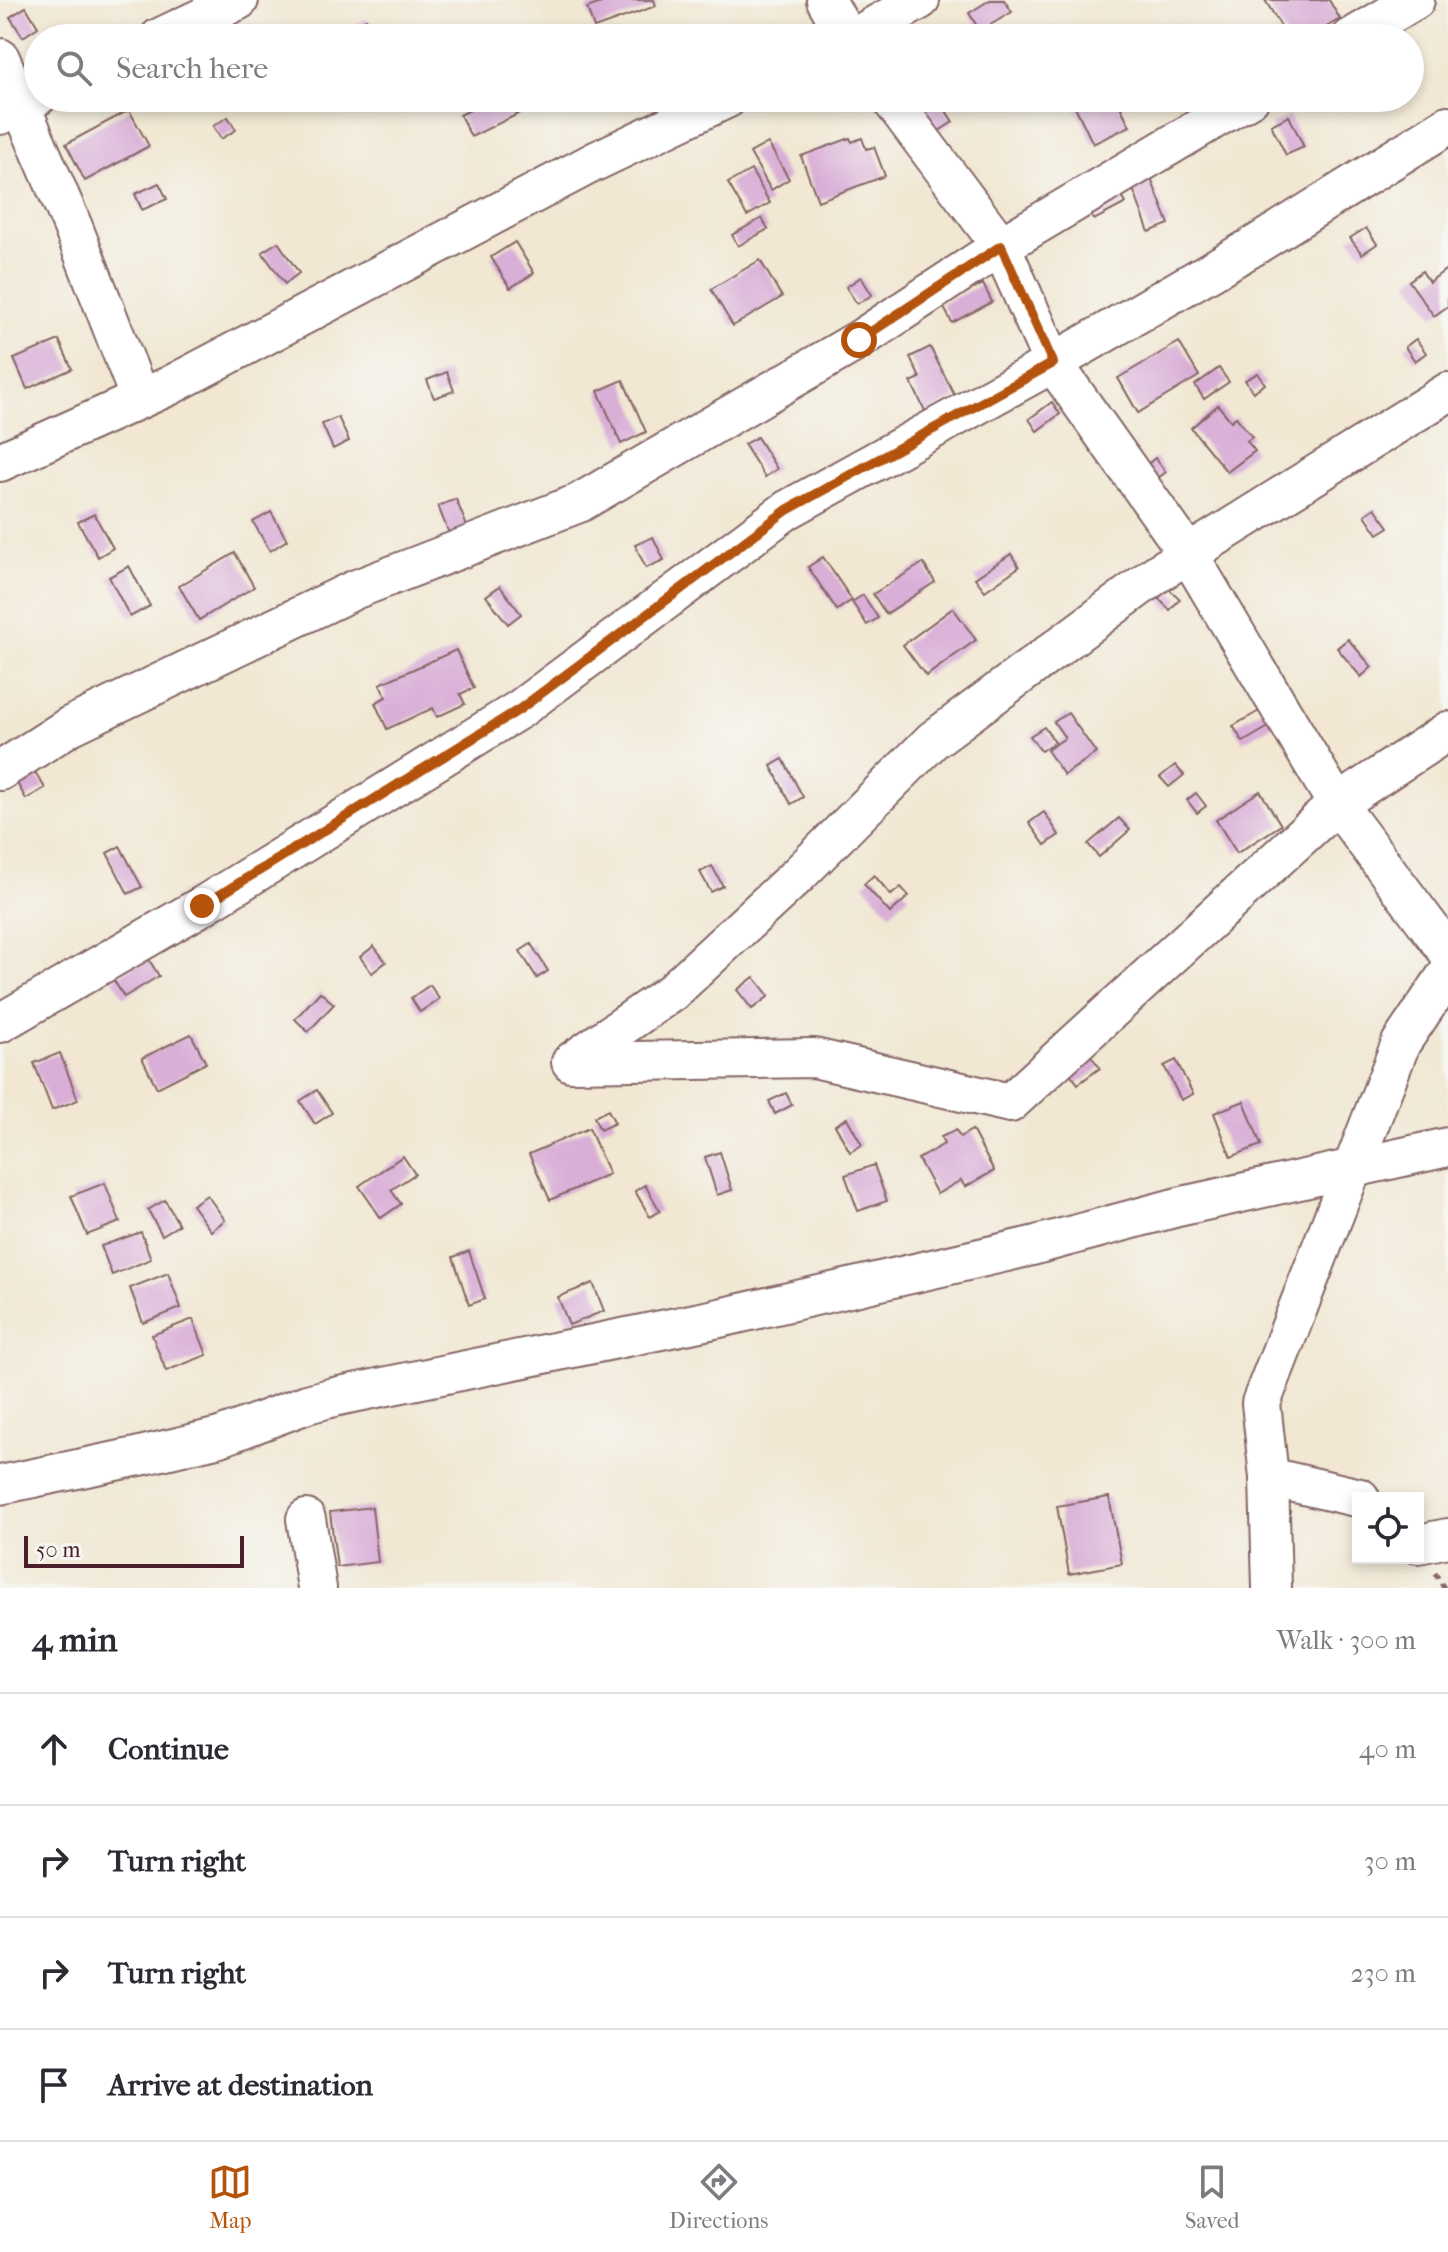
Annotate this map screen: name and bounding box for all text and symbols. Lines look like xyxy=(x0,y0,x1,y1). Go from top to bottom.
search box xyxy=(24,24,1424,112)
icon: search xyxy=(52,46,96,90)
text: Search here xyxy=(116,51,268,86)
route start xyxy=(841,322,877,358)
route end xyxy=(184,888,220,924)
map controls xyxy=(1352,1492,1424,1564)
button: locate xyxy=(1352,1492,1424,1564)
scale bar xyxy=(24,1532,244,1568)
text: 50 m xyxy=(36,1537,81,1563)
text: 4 min xyxy=(32,1620,117,1660)
text: Walk · 300 m xyxy=(1277,1625,1416,1656)
icon: ahead xyxy=(32,1727,76,1771)
text: Continue xyxy=(108,1732,229,1767)
text: 40 m xyxy=(1359,1734,1416,1765)
icon: right xyxy=(32,1839,76,1883)
text: Turn right xyxy=(108,1844,246,1879)
text: 30 m xyxy=(1364,1846,1416,1877)
icon: right xyxy=(32,1951,76,1995)
text: Turn right xyxy=(108,1956,246,1991)
text: 230 m xyxy=(1350,1958,1416,1989)
icon: arrive xyxy=(32,2063,76,2107)
text: Arrive at destination xyxy=(108,2068,373,2103)
tab: Map xyxy=(208,2160,252,2234)
tab: Directions xyxy=(669,2160,768,2234)
tab: Saved xyxy=(1185,2160,1240,2234)

